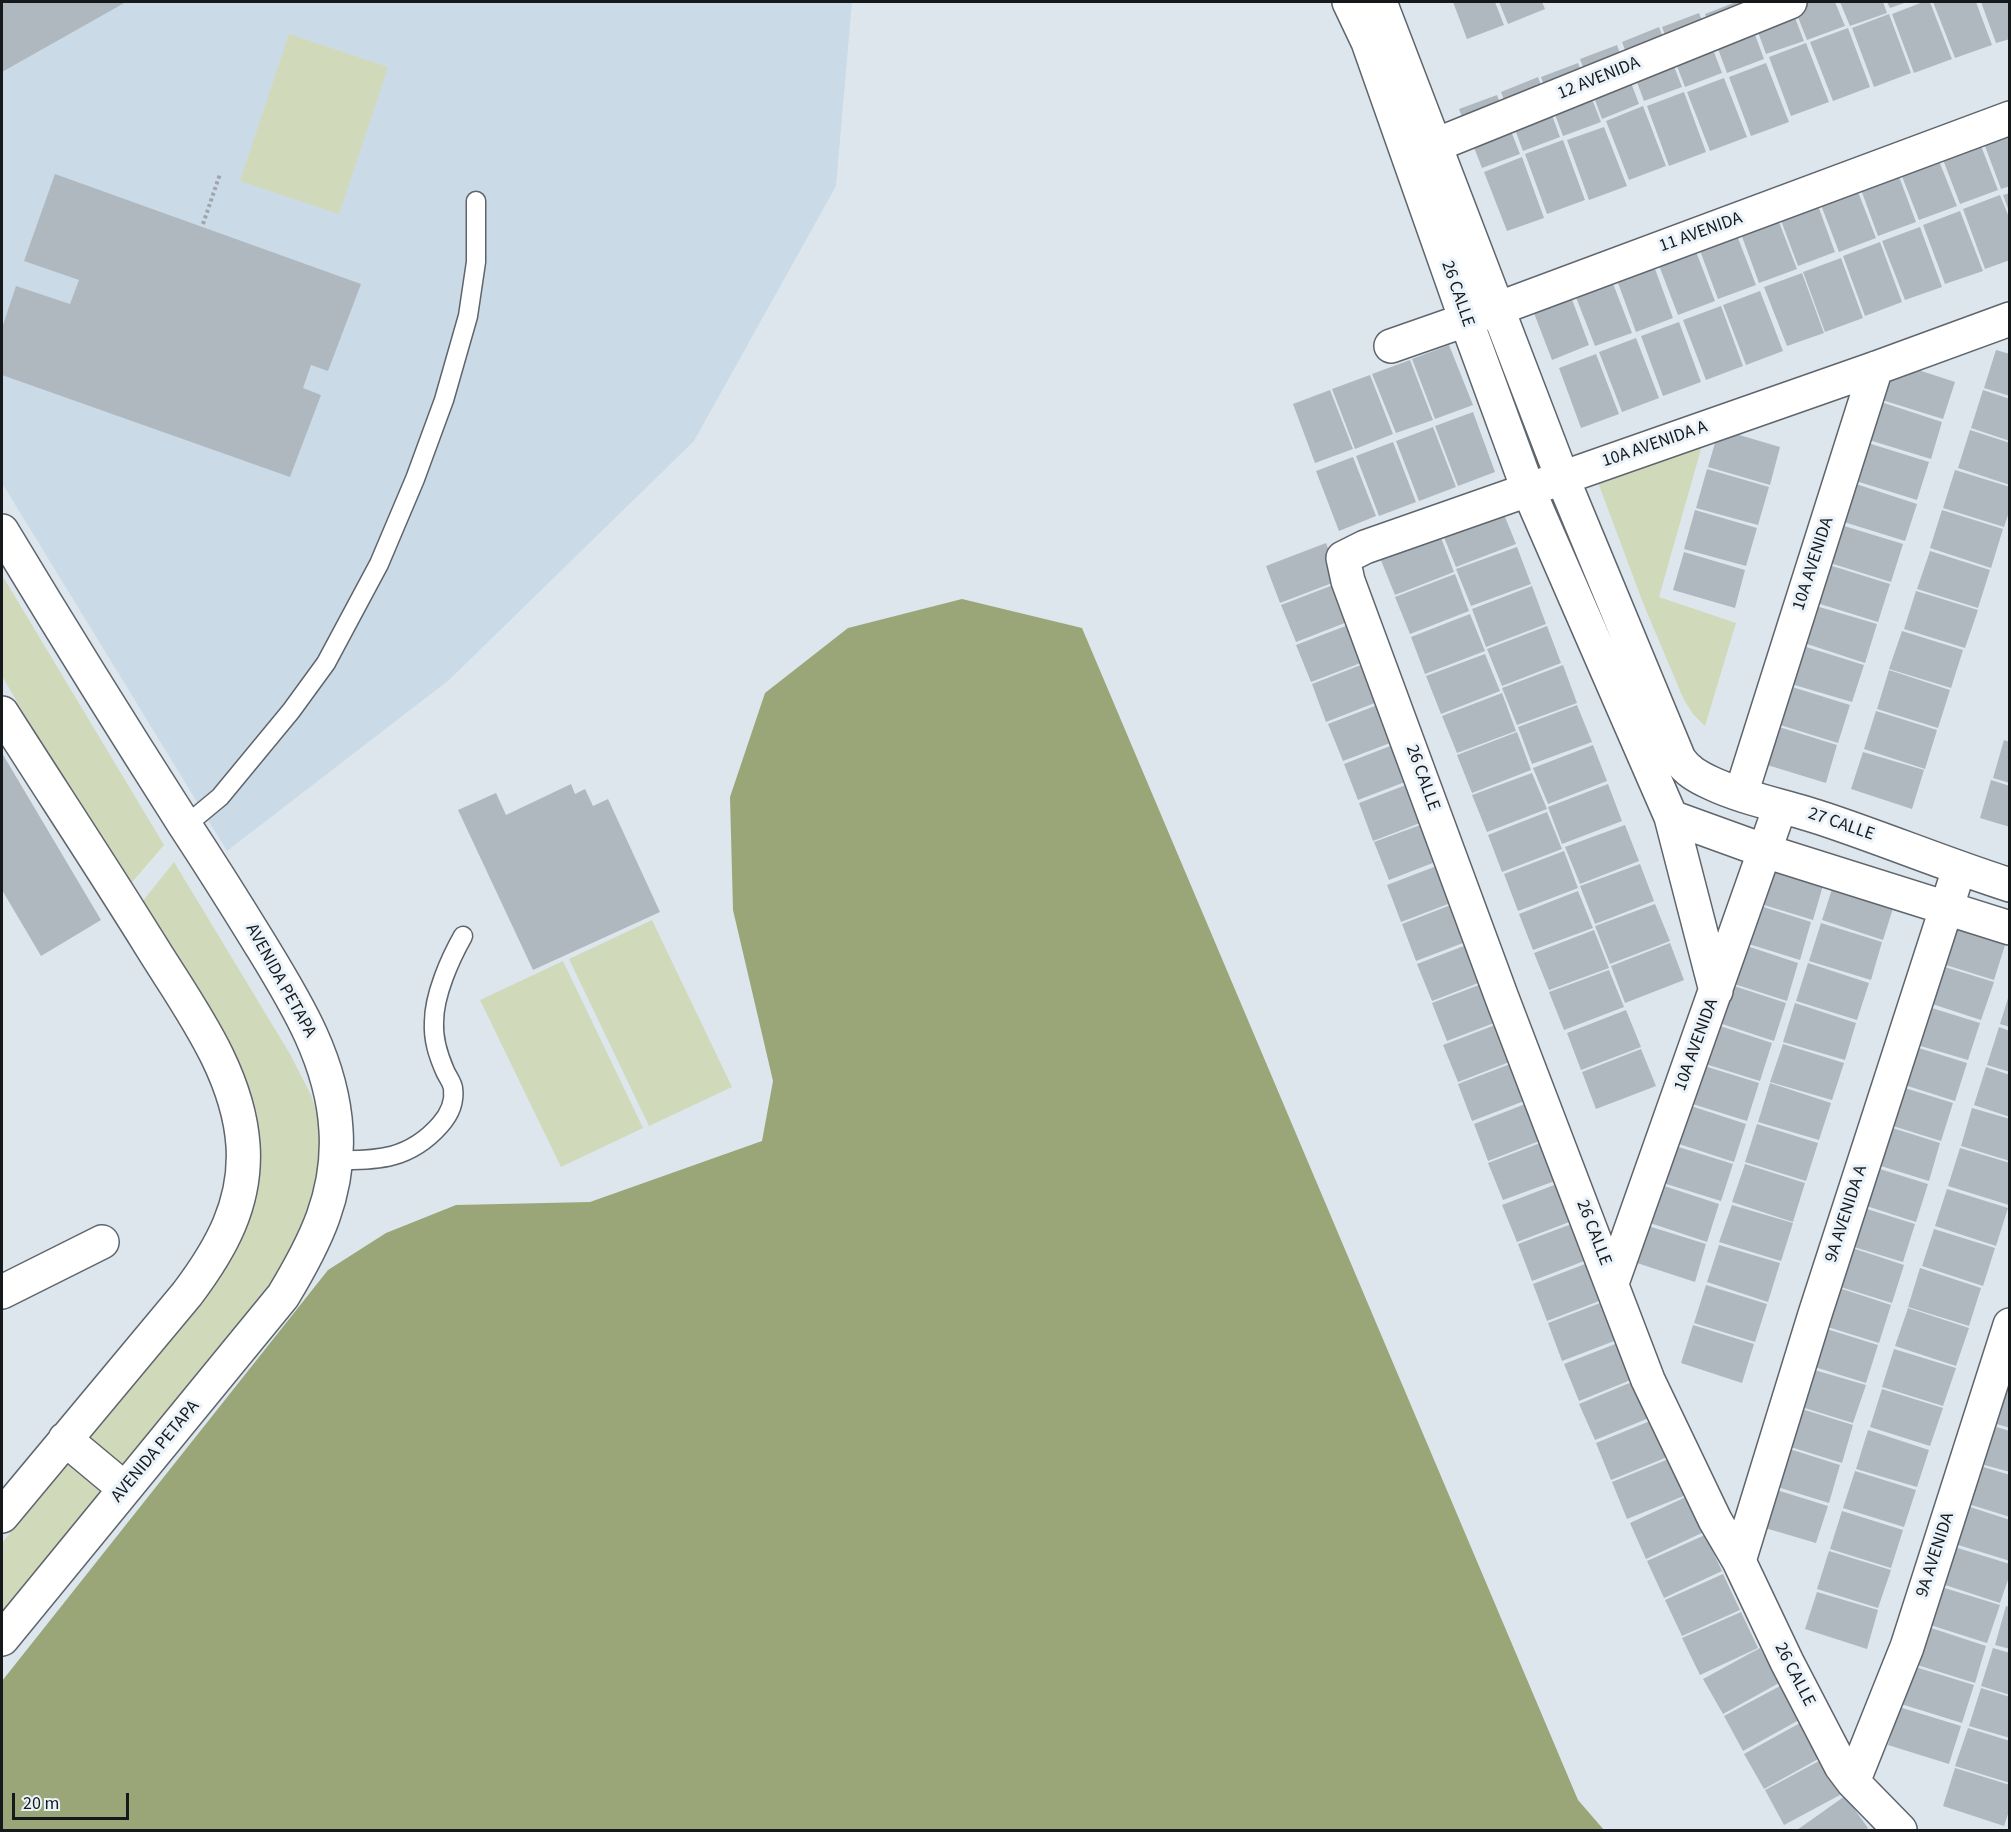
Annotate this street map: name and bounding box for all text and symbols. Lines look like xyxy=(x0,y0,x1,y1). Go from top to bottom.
street label: 12 AVENIDA xyxy=(1555,53,1643,105)
street label: 11 AVENIDA xyxy=(1657,208,1745,258)
street label: 26 CALLE xyxy=(1436,258,1478,330)
street label: 10A AVENIDA A xyxy=(1599,417,1711,473)
street label: 10A AVENIDA xyxy=(1789,515,1839,613)
street label: 26 CALLE xyxy=(1400,742,1444,814)
street label: 27 CALLE xyxy=(1805,804,1877,846)
street label: AVENIDA PETAPA xyxy=(240,920,320,1042)
street label: 10A AVENIDA xyxy=(1670,996,1724,1094)
street label: 9A AVENIDA A xyxy=(1821,1163,1873,1265)
street label: 26 CALLE xyxy=(1571,1197,1615,1269)
street label: AVENIDA PETAPA xyxy=(107,1397,205,1507)
street label: 9A AVENIDA xyxy=(1912,1510,1960,1600)
street label: 26 CALLE xyxy=(1769,1640,1819,1710)
scale bar xyxy=(15,1781,132,1819)
text: 20 m xyxy=(23,1791,59,1816)

